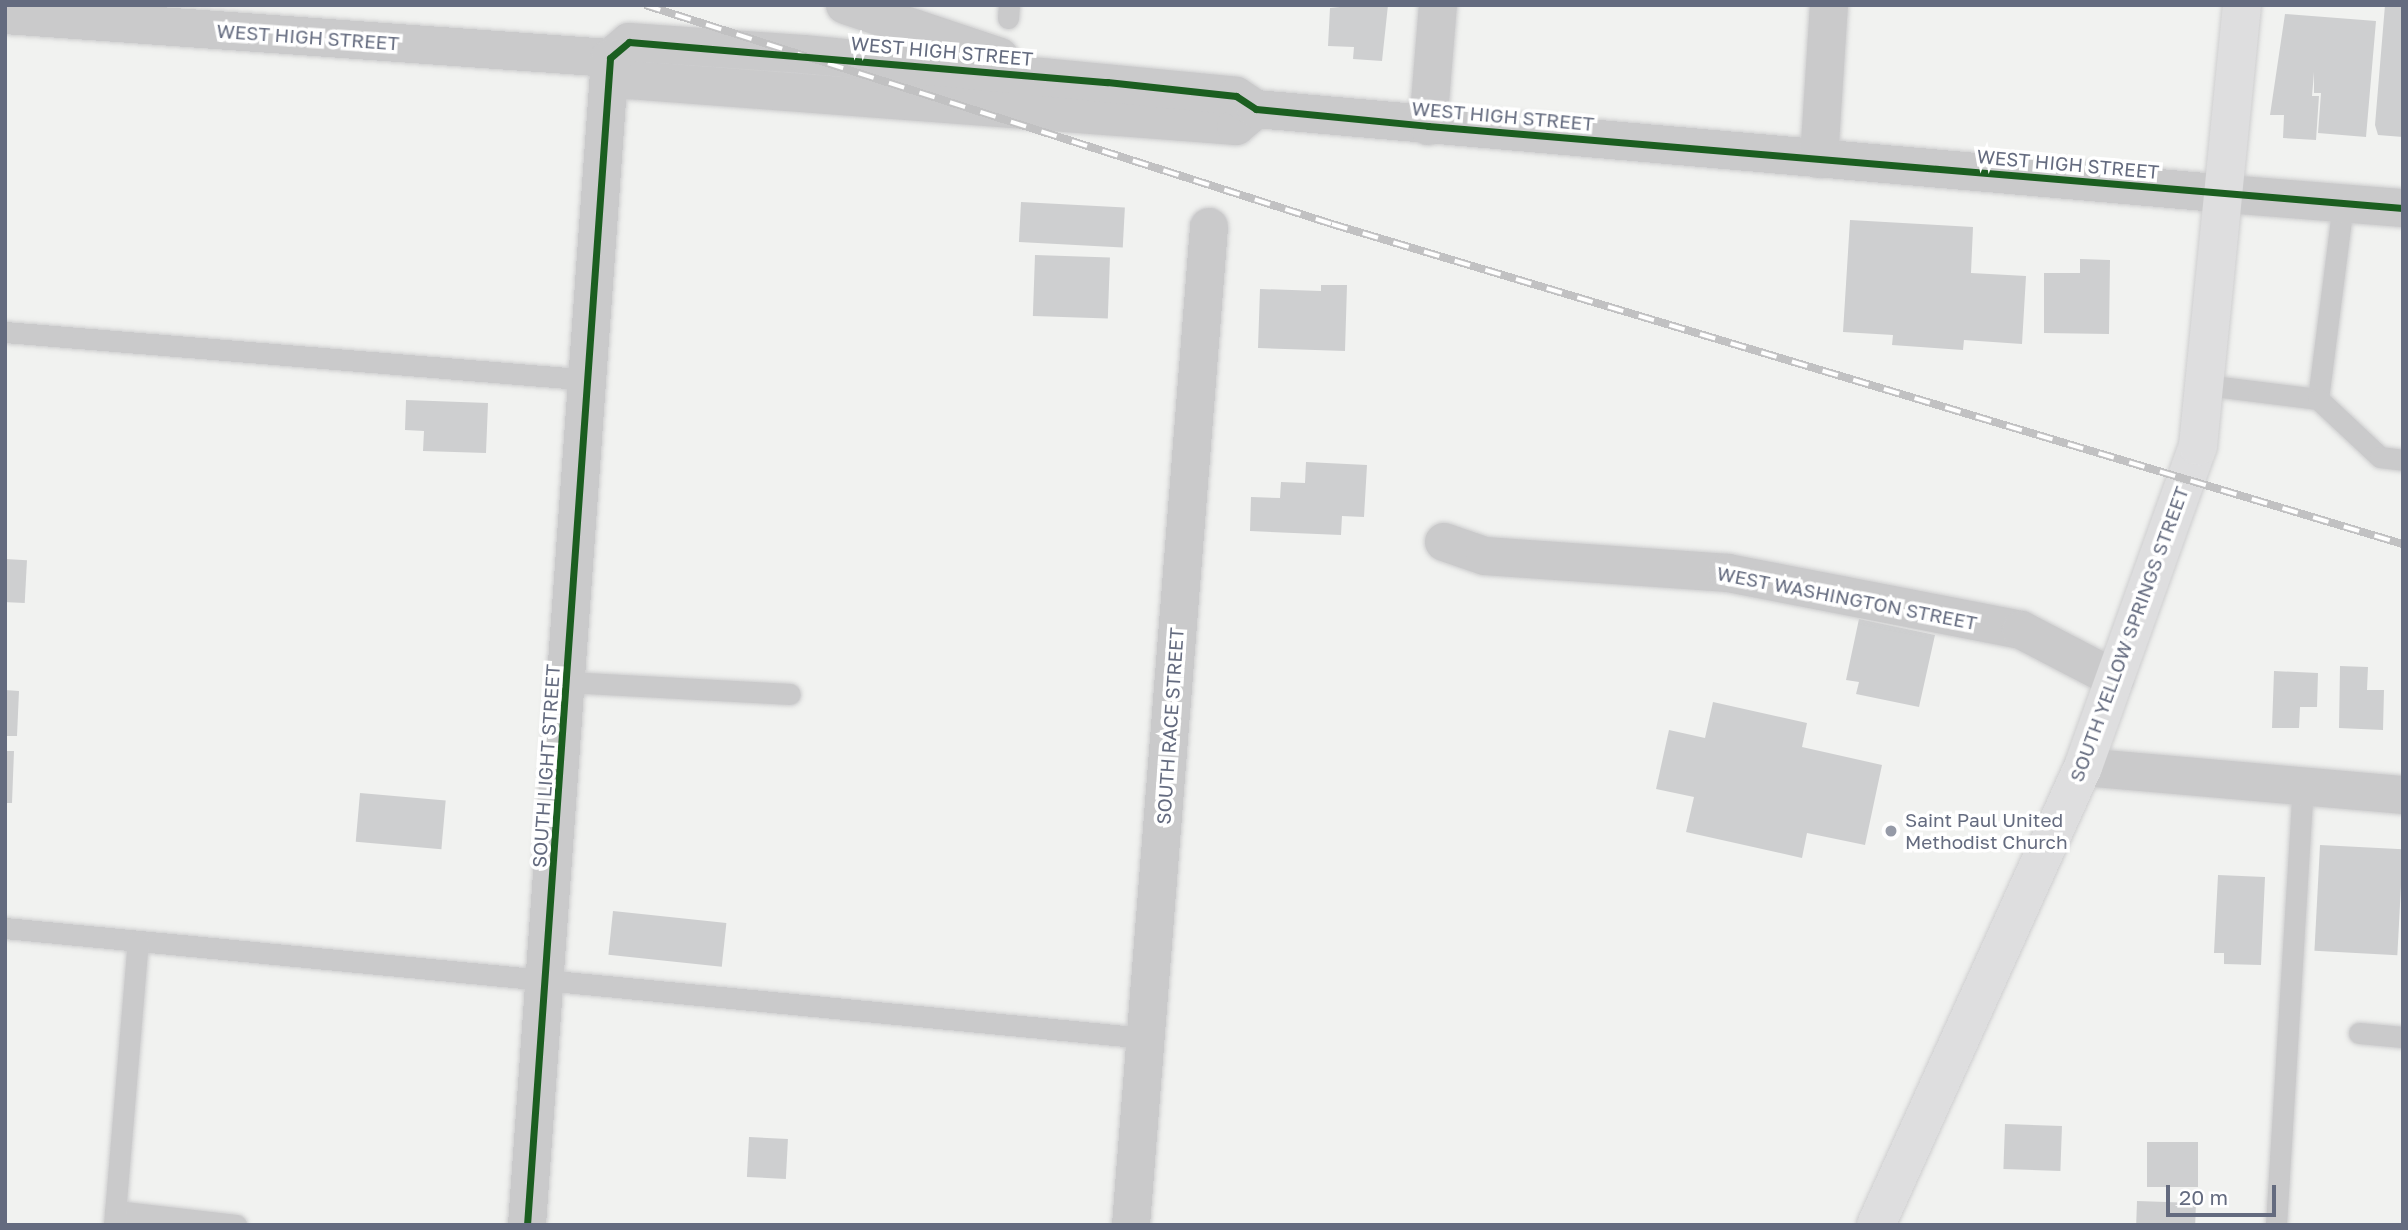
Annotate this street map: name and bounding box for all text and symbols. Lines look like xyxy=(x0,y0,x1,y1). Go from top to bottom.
street label: WEST HIGH STREET xyxy=(216,19,400,55)
street label: WEST HIGH STREET xyxy=(850,32,1034,70)
street label: WEST HIGH STREET xyxy=(1411,97,1595,135)
street label: WEST HIGH STREET xyxy=(1976,145,2160,183)
street label: SOUTH YELLOW SPRINGS STREET xyxy=(2065,483,2193,785)
street label: WEST WASHINGTON STREET xyxy=(1715,562,1979,634)
street label: SOUTH RACE STREET xyxy=(1152,627,1188,825)
street label: SOUTH LIGHT STREET xyxy=(528,663,564,869)
place label: Saint Paul United Methodist Church xyxy=(1905,809,2068,853)
marker: Saint Paul United Methodist Church xyxy=(1883,823,1899,839)
scale bar xyxy=(2170,1170,2280,1214)
text: 20 m xyxy=(2179,1184,2228,1210)

